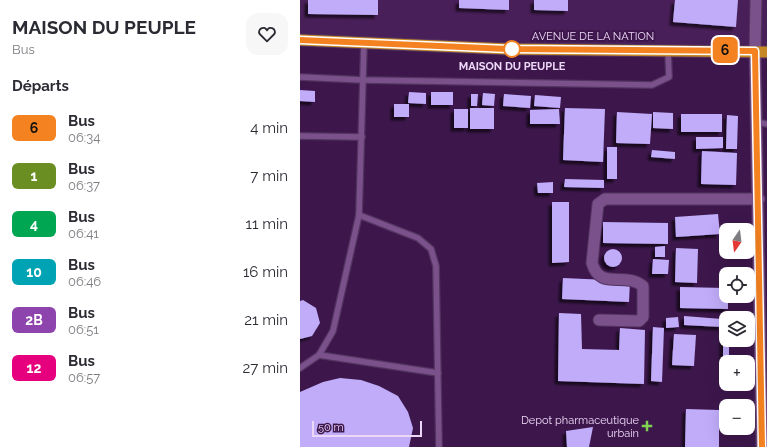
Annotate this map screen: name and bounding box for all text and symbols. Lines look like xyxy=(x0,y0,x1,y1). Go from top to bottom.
button: heart xyxy=(246,13,288,55)
text: MAISON DU PEUPLE xyxy=(12,16,196,38)
street label: AVENUE DE LA NATION xyxy=(532,30,654,43)
line badge: 6 xyxy=(712,37,738,63)
marker: MAISON DU PEUPLE xyxy=(503,40,521,58)
text: Bus xyxy=(12,42,35,57)
text: 6 xyxy=(721,42,729,58)
place label: MAISON DU PEUPLE xyxy=(459,60,566,73)
text: Départs xyxy=(12,77,69,95)
text: Bus xyxy=(68,112,95,130)
text: 4 min xyxy=(250,119,288,137)
text: 6 xyxy=(30,120,38,136)
text: 06:34 xyxy=(68,130,100,145)
text: Bus xyxy=(68,160,95,178)
text: 7 min xyxy=(250,167,288,185)
text: 1 xyxy=(31,168,37,184)
text: 06:37 xyxy=(68,178,100,193)
text: Bus xyxy=(68,208,95,226)
text: 11 min xyxy=(246,215,288,233)
text: 4 xyxy=(30,216,38,232)
north arrow xyxy=(719,223,755,259)
map controls xyxy=(719,223,755,435)
text: 06:41 xyxy=(68,226,99,241)
text: Bus xyxy=(68,256,95,274)
text: 16 min xyxy=(243,263,288,281)
text: 10 xyxy=(26,264,42,280)
button: locate xyxy=(719,267,755,303)
text: 06:46 xyxy=(68,274,101,289)
text: Bus xyxy=(68,304,95,322)
text: 21 min xyxy=(244,311,288,329)
button: layers xyxy=(719,311,755,347)
text: 2B xyxy=(25,312,43,328)
text: 06:51 xyxy=(68,322,99,337)
text: Bus xyxy=(68,352,95,370)
button: + xyxy=(719,355,755,391)
text: 27 min xyxy=(243,359,288,377)
text: 12 xyxy=(27,360,41,376)
text: 06:57 xyxy=(68,370,100,385)
button: − xyxy=(719,399,755,435)
place label: Depot pharmaceutique urbain xyxy=(521,414,640,440)
scale bar xyxy=(312,419,422,438)
text: 50 m xyxy=(318,421,344,434)
marker: Depot pharmaceutique urbain xyxy=(642,421,652,431)

